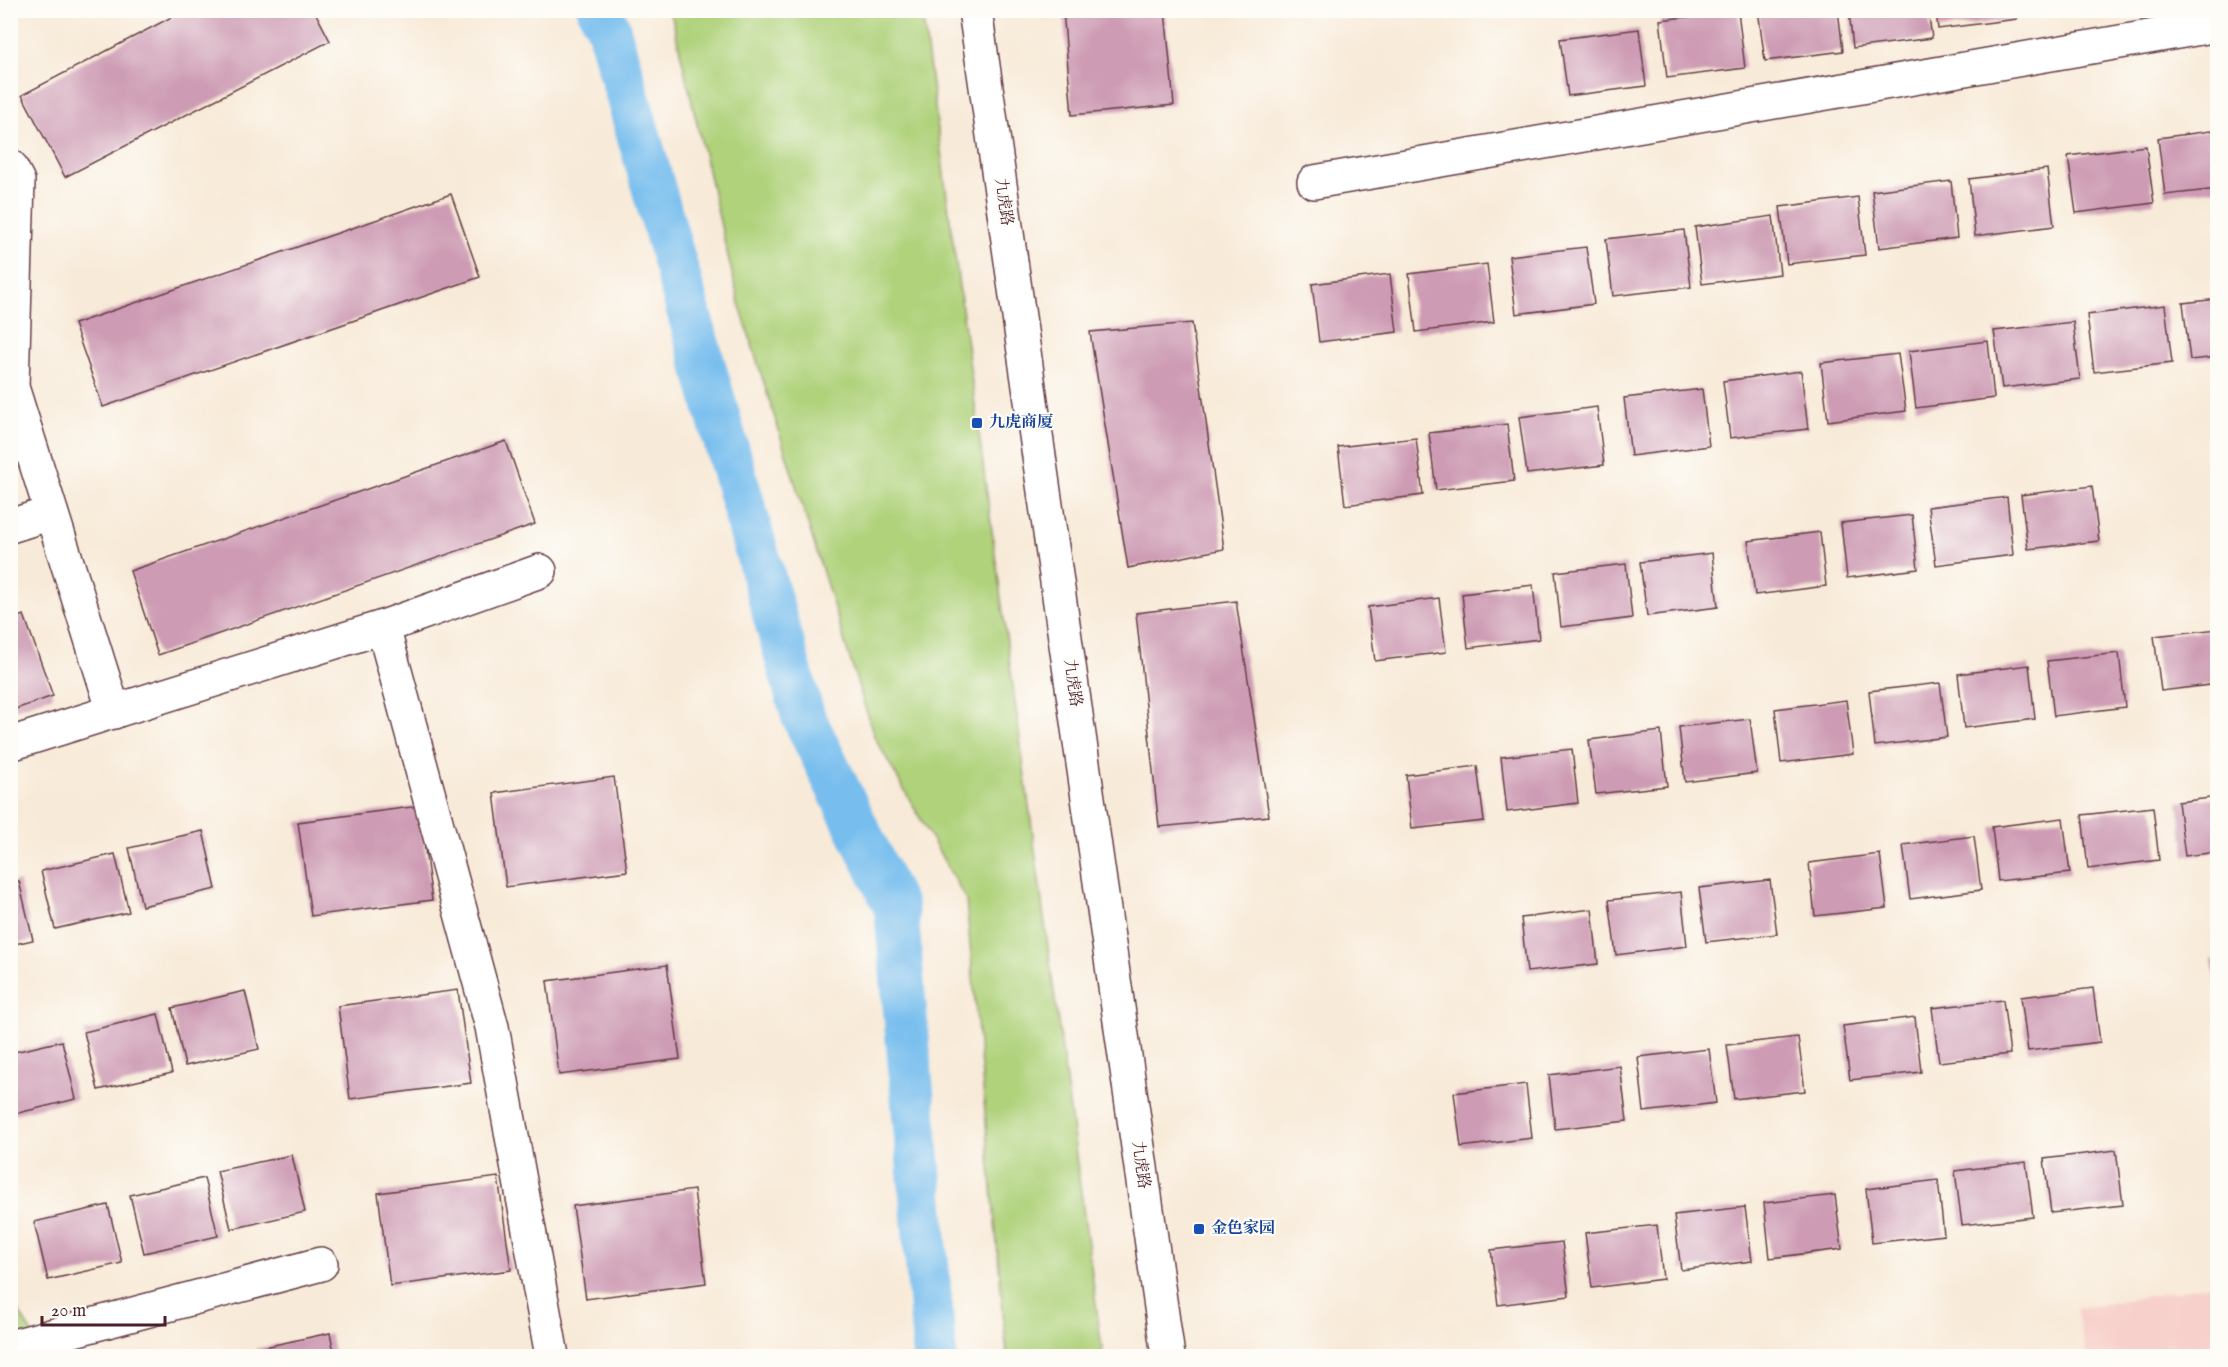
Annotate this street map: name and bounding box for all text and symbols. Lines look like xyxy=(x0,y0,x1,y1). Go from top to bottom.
street label: 九虎路 xyxy=(990,177,1016,227)
place label: 九虎商厦 xyxy=(989,412,1053,433)
marker: 九虎商厦 xyxy=(970,416,984,430)
street label: 九虎路 xyxy=(1059,658,1085,708)
street label: 九虎路 xyxy=(1127,1140,1153,1190)
place label: 金色家园 xyxy=(1211,1218,1275,1239)
marker: 金色家园 xyxy=(1192,1222,1206,1236)
scale bar xyxy=(42,1289,165,1327)
text: 20 m xyxy=(51,1300,86,1323)

